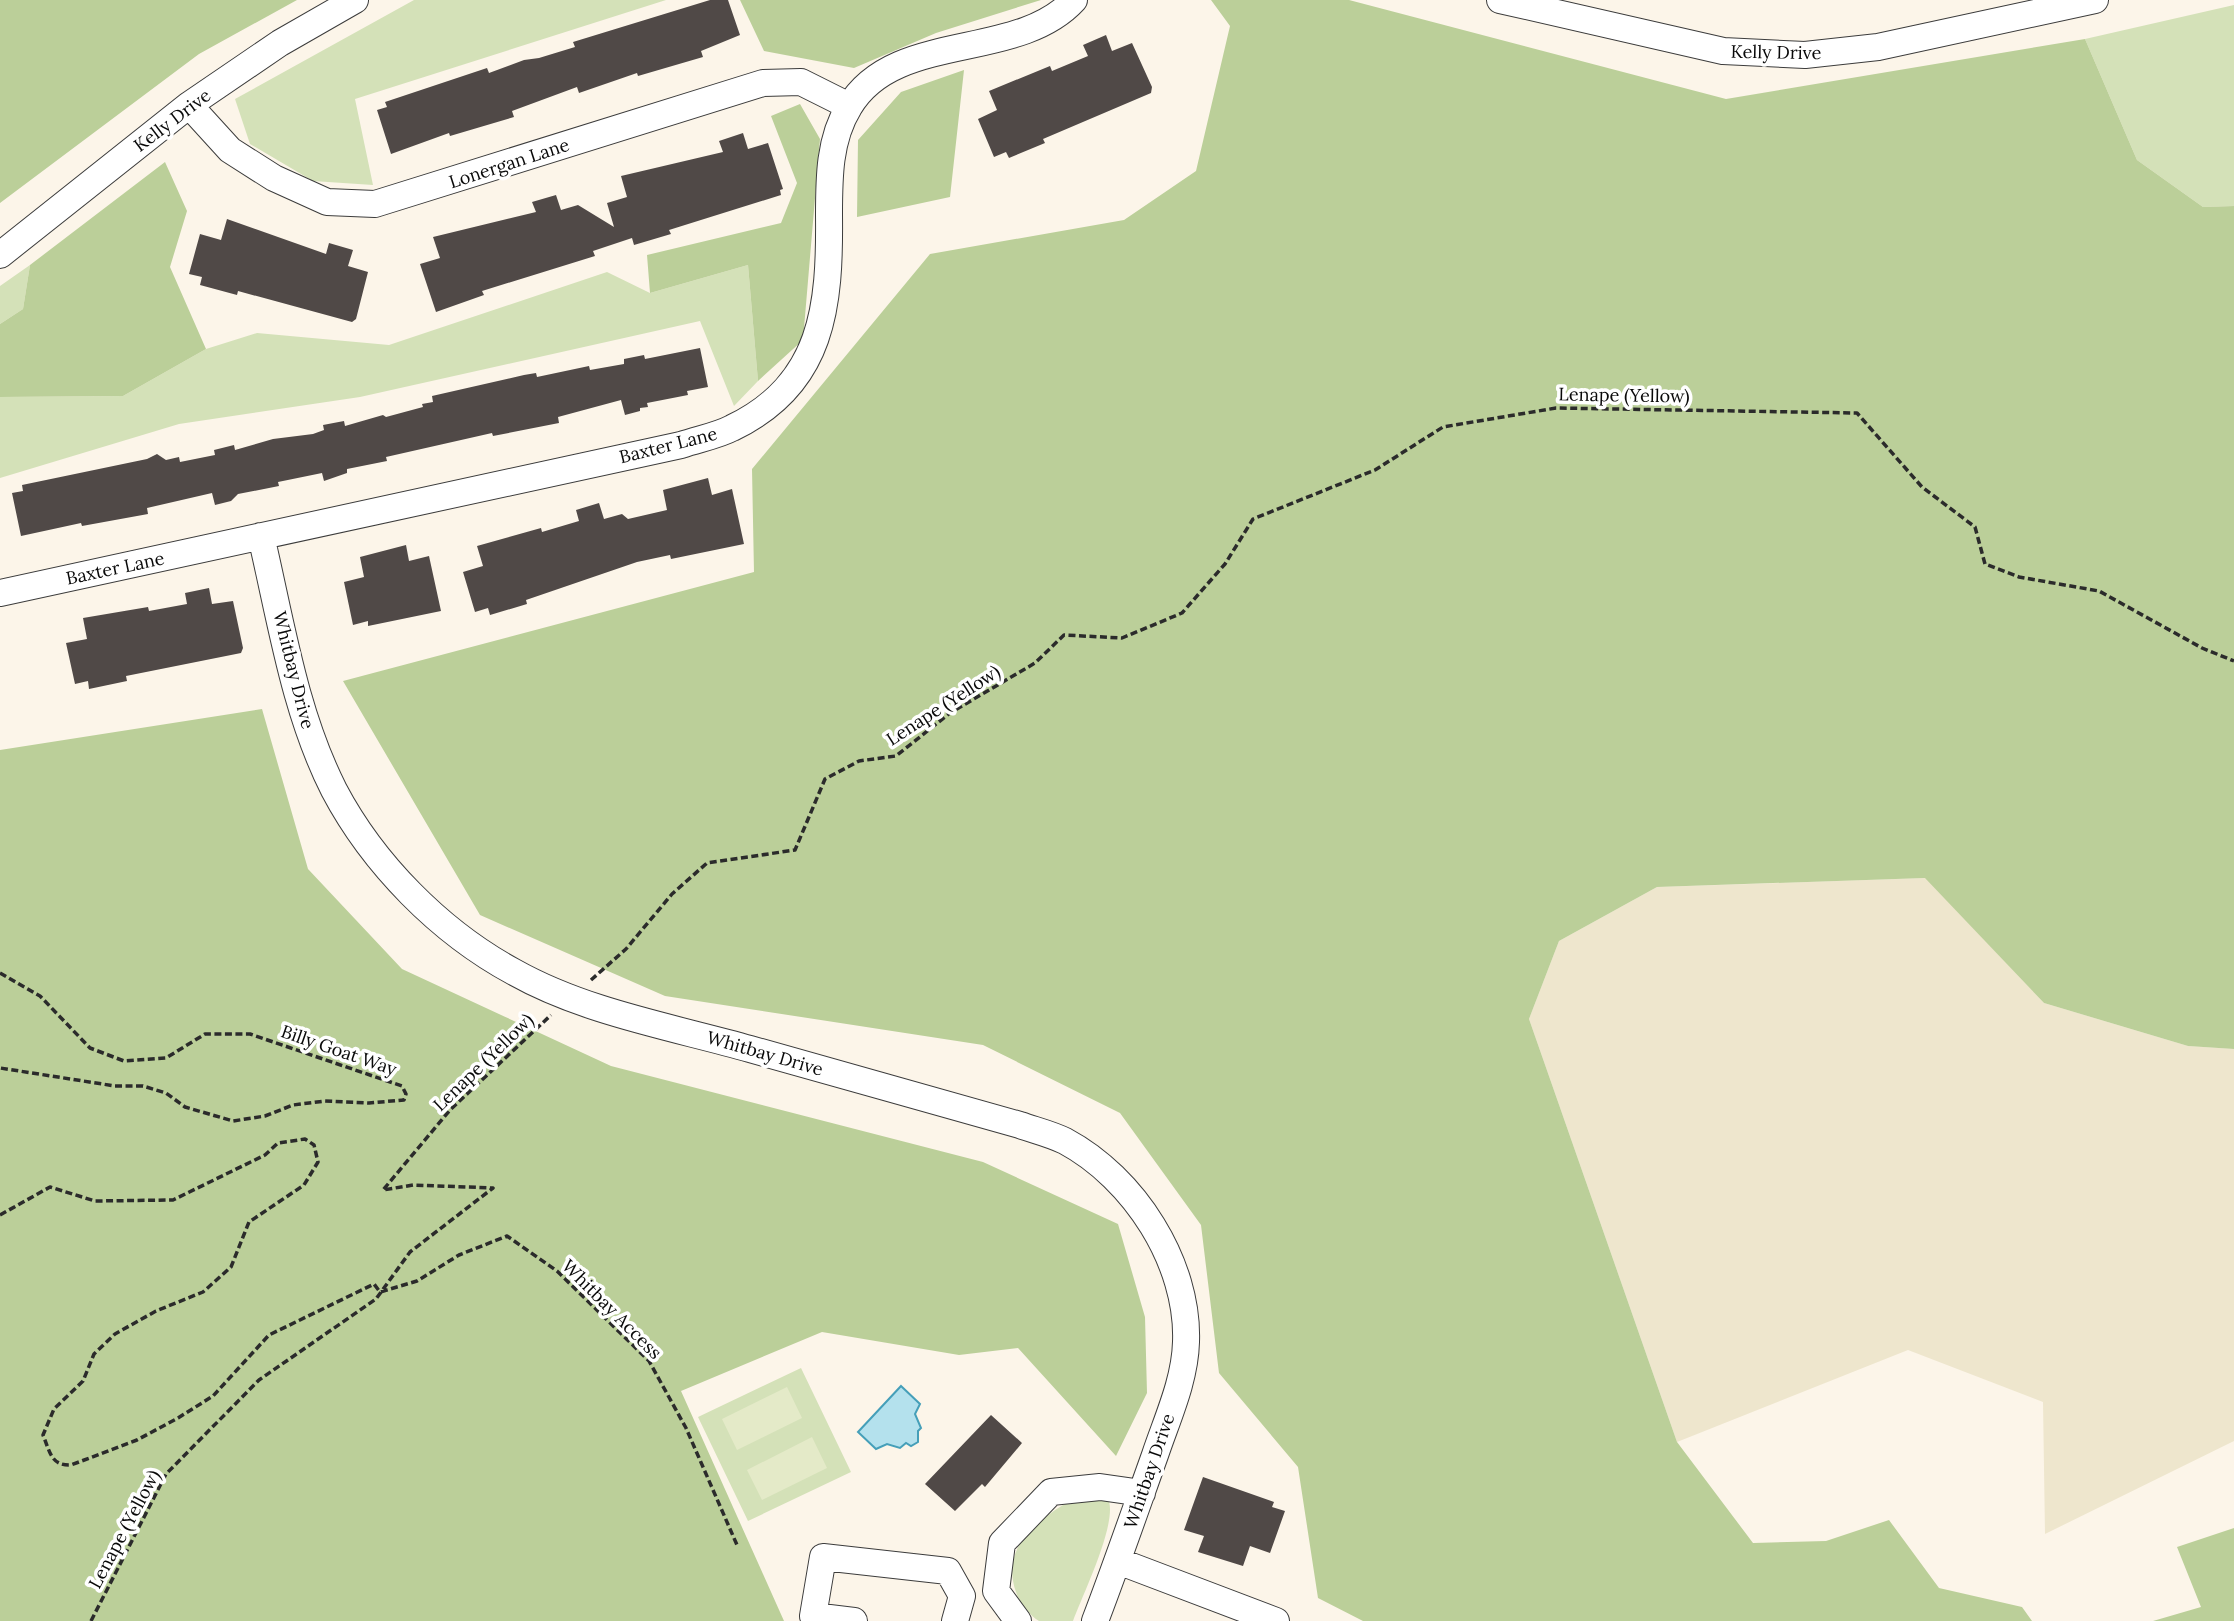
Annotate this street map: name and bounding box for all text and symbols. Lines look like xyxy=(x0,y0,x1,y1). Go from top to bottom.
street label: Kelly Drive xyxy=(1730,40,1822,64)
street label: Kelly Drive xyxy=(129,83,215,156)
street label: Lonergan Lane xyxy=(446,133,572,193)
street label: Lenape (Yellow) xyxy=(1558,382,1690,408)
street label: Baxter Lane xyxy=(617,422,720,468)
street label: Baxter Lane xyxy=(64,546,167,590)
street label: Whitbay Drive xyxy=(268,609,320,731)
street label: Lenape (Yellow) xyxy=(882,660,1004,750)
street label: Lenape (Yellow) xyxy=(428,1008,538,1116)
street label: Billy Goat Way xyxy=(278,1019,400,1081)
street label: Whitbay Drive xyxy=(704,1025,826,1081)
street label: Whitbay Access xyxy=(557,1254,667,1364)
street label: Whitbay Drive xyxy=(1119,1410,1180,1532)
street label: Lenape (Yellow) xyxy=(83,1466,165,1592)

